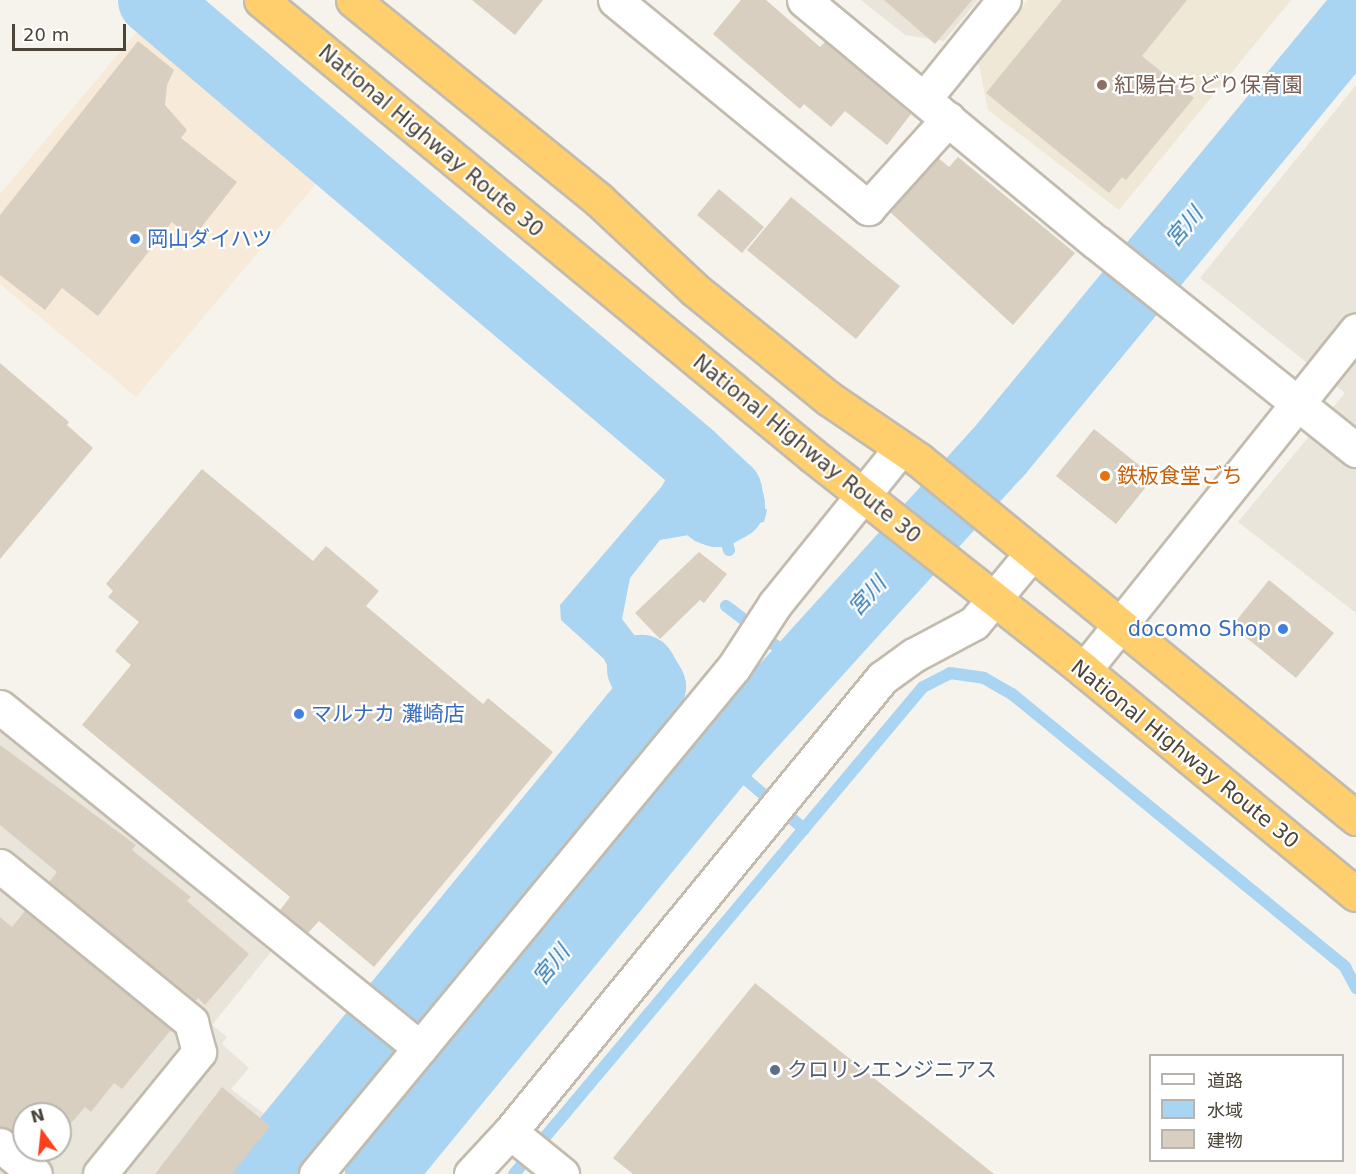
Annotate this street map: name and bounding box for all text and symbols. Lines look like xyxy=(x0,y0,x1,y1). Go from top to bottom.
scale bar xyxy=(15,12,129,50)
text: 20 m xyxy=(23,24,69,45)
street label: National Highway Route 30 xyxy=(313,39,549,243)
place label: 紅陽台ちどり保育園 xyxy=(1114,72,1303,98)
marker: 紅陽台ちどり保育園 xyxy=(1095,78,1109,92)
water label: 宮川 xyxy=(1160,202,1208,252)
place label: 岡山ダイハツ xyxy=(147,226,273,252)
marker: 岡山ダイハツ xyxy=(128,232,142,246)
street label: National Highway Route 30 xyxy=(688,349,926,549)
place label: 鉄板食堂ごち xyxy=(1117,463,1243,489)
marker: 鉄板食堂ごち xyxy=(1098,469,1112,483)
water label: 宮川 xyxy=(842,571,892,621)
place label: docomo Shop xyxy=(1128,616,1271,642)
marker: docomo Shop xyxy=(1276,622,1290,636)
street label: National Highway Route 30 xyxy=(1066,654,1304,854)
place label: マルナカ 灘崎店 xyxy=(311,701,465,727)
marker: マルナカ 灘崎店 xyxy=(292,707,306,721)
water label: 宮川 xyxy=(527,940,575,990)
legend xyxy=(1149,1054,1344,1162)
place label: クロリンエンジニアス xyxy=(787,1057,997,1083)
marker: クロリンエンジニアス xyxy=(768,1063,782,1077)
text: 道路 xyxy=(1207,1070,1243,1091)
text: 水域 xyxy=(1207,1100,1243,1121)
north arrow xyxy=(12,1102,72,1162)
text: N xyxy=(29,1105,47,1127)
text: 建物 xyxy=(1207,1130,1243,1151)

